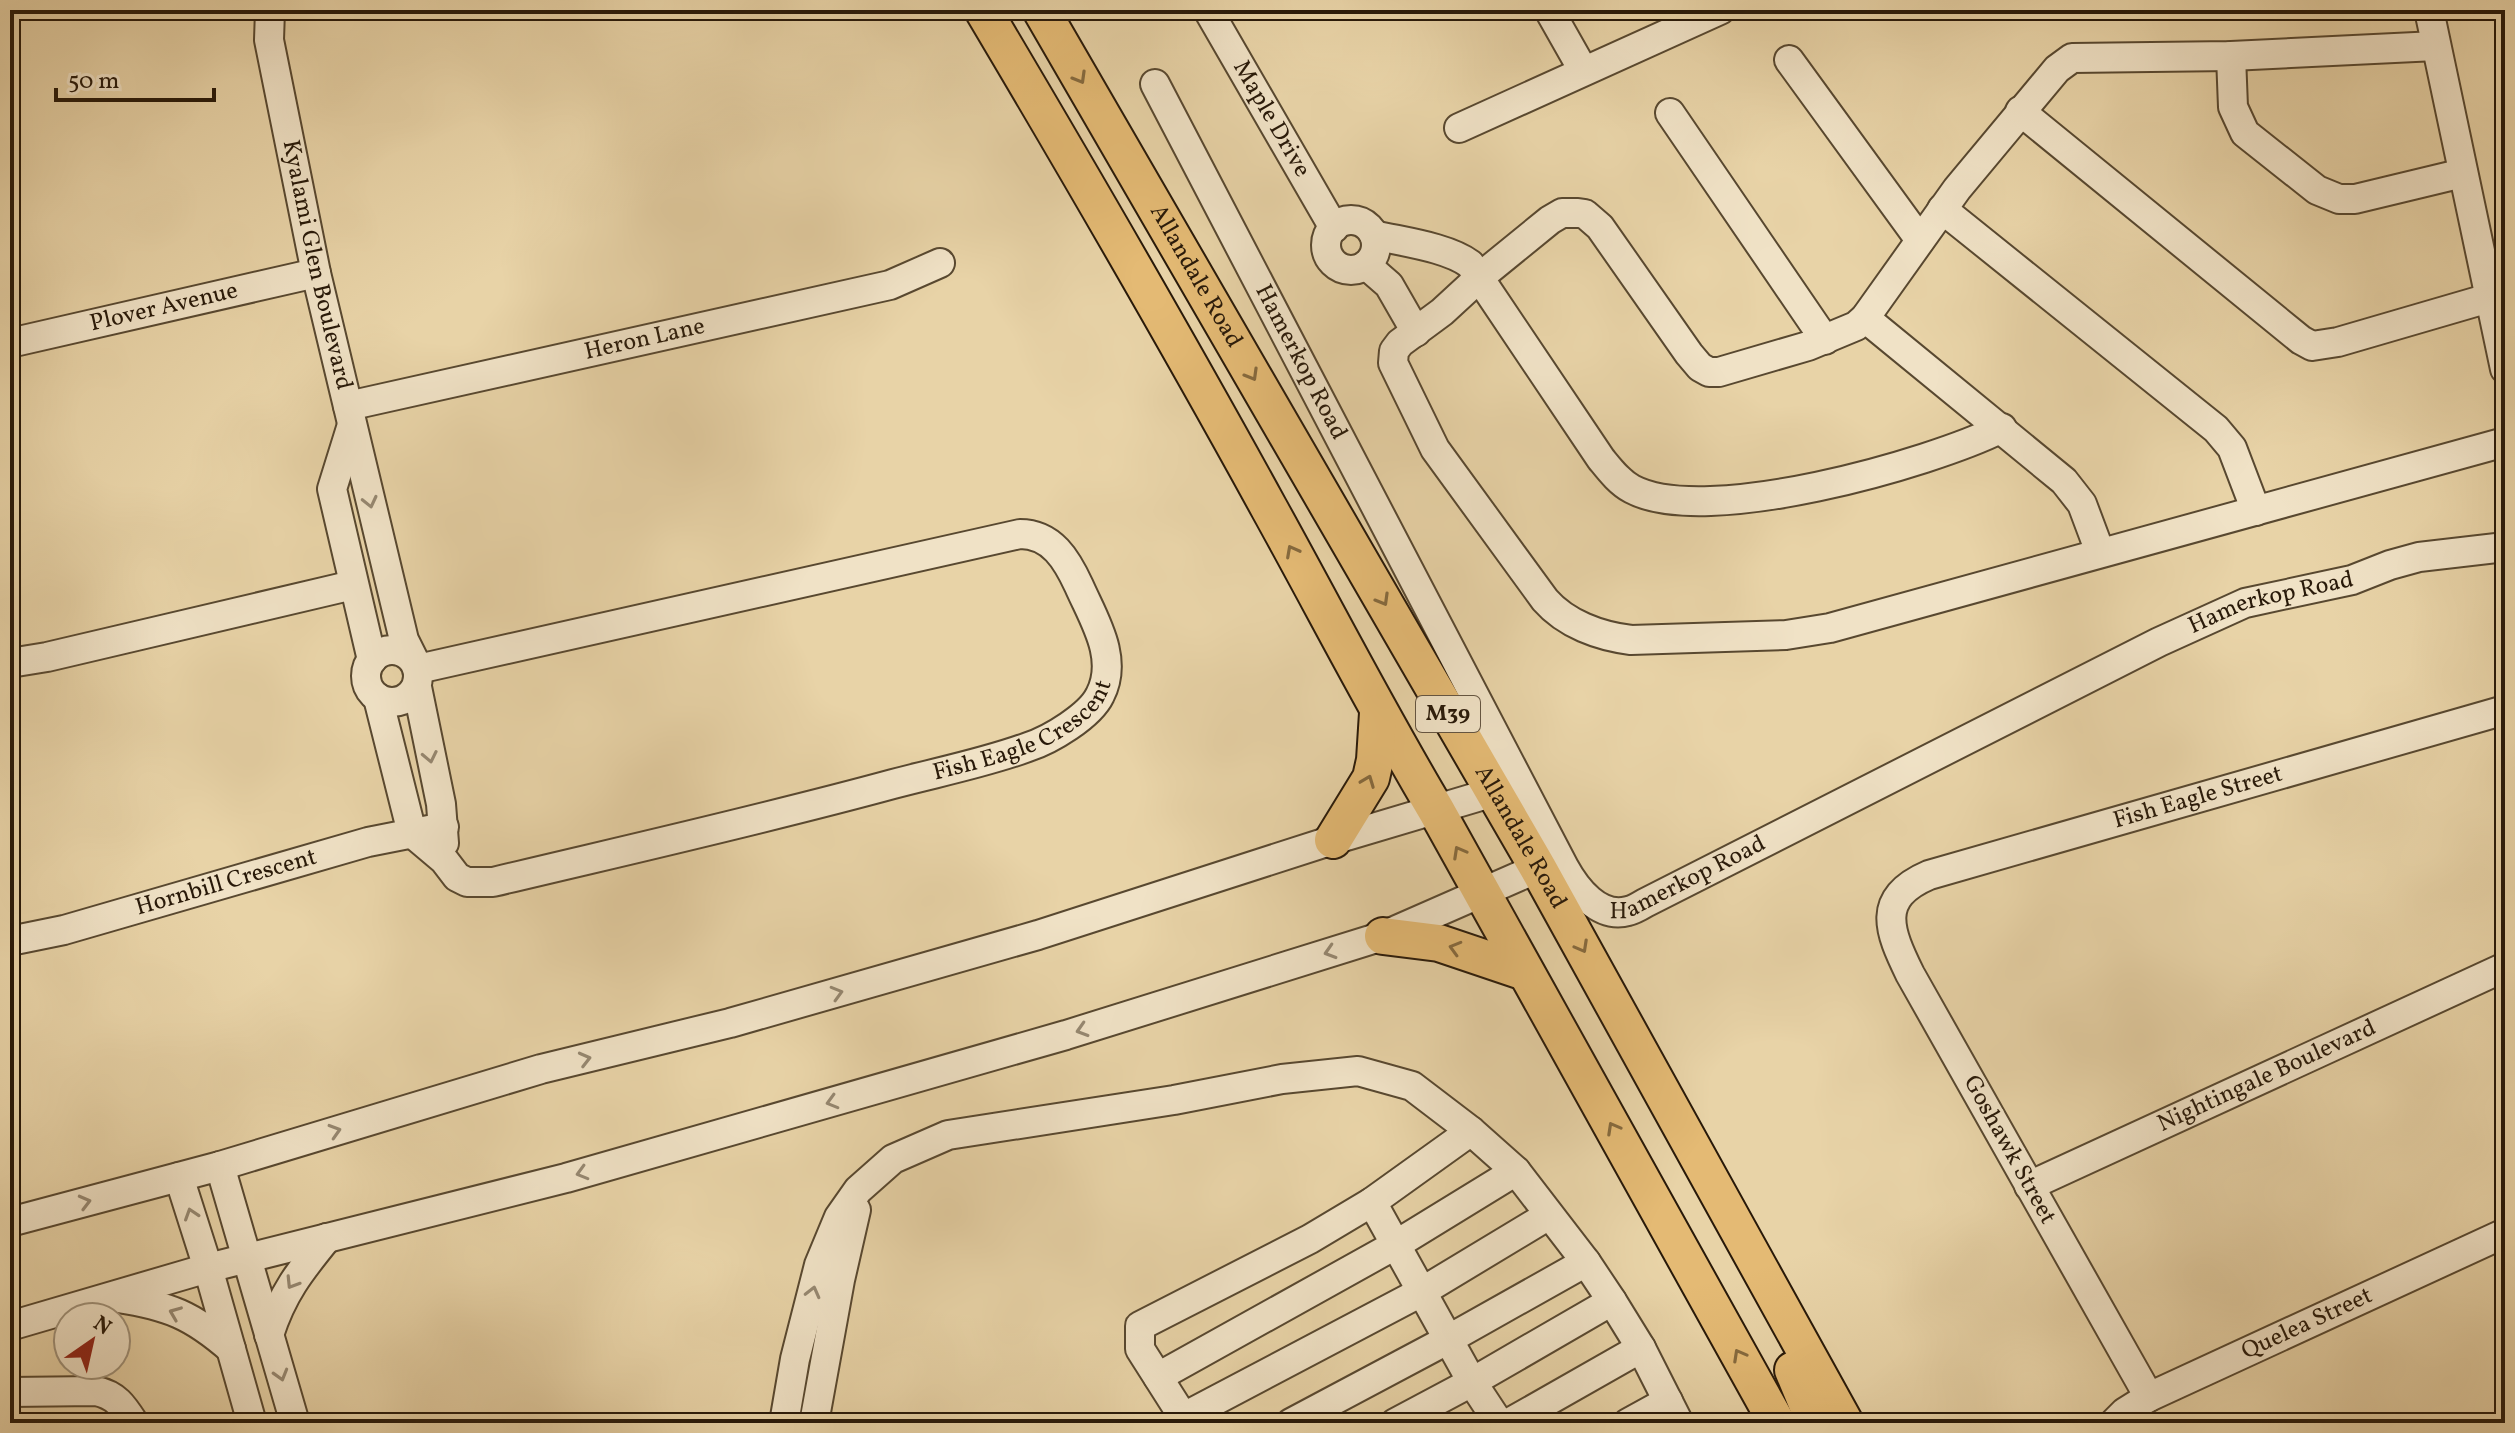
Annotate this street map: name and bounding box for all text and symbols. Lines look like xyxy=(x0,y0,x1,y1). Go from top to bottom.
scale bar xyxy=(56,52,214,102)
street label: Maple Drive xyxy=(1224,54,1318,184)
text: 50 m xyxy=(68,65,120,99)
one-way arrow xyxy=(1070,69,1086,83)
street label: Kyalami Glen Boulevard xyxy=(273,137,360,393)
street label: Allandale Road xyxy=(1140,198,1250,355)
street label: Plover Avenue xyxy=(87,274,241,341)
street label: Hamerkop Road xyxy=(1246,279,1355,446)
street label: Heron Lane xyxy=(581,310,708,370)
one-way arrow xyxy=(1242,366,1258,381)
one-way arrow xyxy=(361,495,378,508)
one-way arrow xyxy=(1287,545,1302,559)
street label: Hamerkop Road xyxy=(2183,563,2357,643)
one-way arrow xyxy=(1373,591,1388,606)
street label: Fish Eagle Crescent xyxy=(930,676,1122,790)
road number: M39 xyxy=(1416,696,1480,732)
one-way arrow xyxy=(421,750,438,763)
street label: Fish Eagle Street xyxy=(2110,758,2287,838)
street label: Allandale Road xyxy=(1465,759,1575,915)
one-way arrow xyxy=(1358,775,1375,789)
street label: Hamerkop Road xyxy=(1609,827,1772,929)
street label: Hornbill Crescent xyxy=(132,841,321,925)
one-way arrow xyxy=(1453,846,1468,860)
one-way arrow xyxy=(1572,939,1587,953)
one-way arrow xyxy=(1449,941,1463,957)
one-way arrow xyxy=(1324,943,1338,959)
one-way arrow xyxy=(829,986,843,1002)
street label: Nightingale Boulevard xyxy=(2152,1011,2382,1141)
one-way arrow xyxy=(1076,1021,1090,1037)
one-way arrow xyxy=(578,1051,591,1068)
street label: Goshawk Street xyxy=(1954,1069,2064,1231)
one-way arrow xyxy=(826,1093,840,1109)
one-way arrow xyxy=(1607,1122,1622,1136)
one-way arrow xyxy=(328,1124,342,1140)
one-way arrow xyxy=(576,1164,590,1180)
one-way arrow xyxy=(78,1195,92,1211)
one-way arrow xyxy=(184,1207,200,1221)
one-way arrow xyxy=(287,1275,302,1289)
street label: Quelea Street xyxy=(2236,1279,2378,1369)
one-way arrow xyxy=(803,1286,820,1300)
north arrow xyxy=(52,1301,132,1381)
one-way arrow xyxy=(169,1306,183,1322)
text: N xyxy=(86,1309,117,1344)
one-way arrow xyxy=(1734,1349,1749,1363)
one-way arrow xyxy=(272,1368,288,1382)

